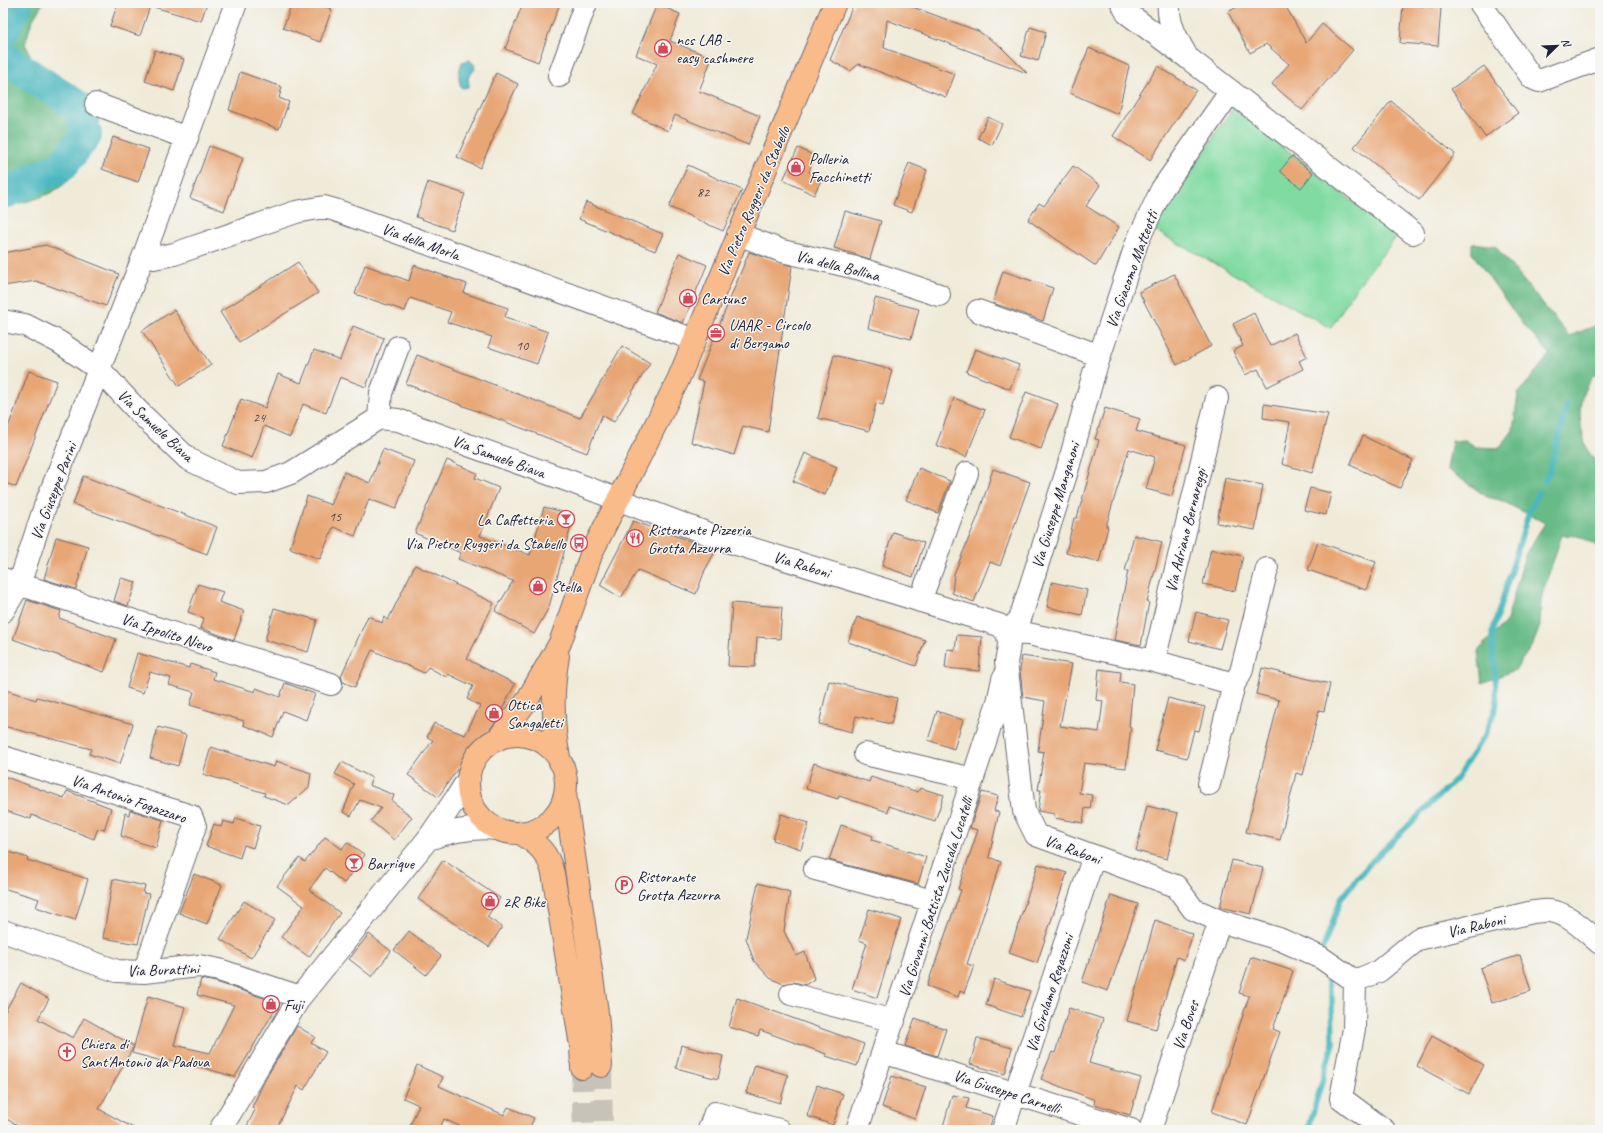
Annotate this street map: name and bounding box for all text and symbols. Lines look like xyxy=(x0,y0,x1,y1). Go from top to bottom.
north arrow xyxy=(1537,26,1577,66)
place label: ncs LAB - easy cashmere xyxy=(676,30,755,68)
text: N xyxy=(1558,36,1575,50)
shop icon: ncs LAB - easy cashmere xyxy=(653,38,673,58)
street label: Via Pietro Ruggeri da Stabello xyxy=(713,122,795,279)
place label: Polleria Facchinetti xyxy=(809,149,872,187)
shop icon: Polleria Facchinetti xyxy=(786,157,806,177)
house number: 82 xyxy=(697,184,711,201)
street label: Via Giacomo Matteotti xyxy=(1101,206,1163,331)
street label: Via della Morla xyxy=(379,219,464,266)
street label: Via della Bollina xyxy=(794,246,883,286)
shop icon: Cartuns xyxy=(678,288,698,308)
place label: Cartuns xyxy=(701,289,747,309)
place label: UAAR - Circolo di Bergamo xyxy=(729,315,811,353)
office icon: UAAR - Circolo di Bergamo xyxy=(706,323,726,343)
house number: 10 xyxy=(516,337,530,354)
street label: Via Samuele Biava xyxy=(113,385,199,467)
house number: 24 xyxy=(253,409,267,426)
street label: Via Samuele Biava xyxy=(450,431,549,483)
street label: Via Giuseppe Parini xyxy=(26,438,82,543)
street label: Via Giuseppe Manganoni xyxy=(1027,438,1085,571)
street label: Via Adriano Bernareggi xyxy=(1161,464,1211,594)
house number: 15 xyxy=(329,508,342,525)
bar icon: La Caffetteria xyxy=(556,509,576,529)
place label: La Caffetteria xyxy=(477,510,554,530)
place label: Ristorante Pizzeria Grotta Azzurra xyxy=(648,520,752,558)
restaurant icon: Ristorante Pizzeria Grotta Azzurra xyxy=(625,528,645,548)
bus stop icon: Via Pietro Ruggeri da Stabello xyxy=(569,533,589,553)
place label: Via Pietro Ruggeri da Stabello xyxy=(405,534,567,554)
street label: Via Raboni xyxy=(771,547,834,584)
shop icon: Stella xyxy=(528,576,548,596)
place label: Stella xyxy=(551,577,583,597)
street label: Via Ippolito Nievo xyxy=(119,609,217,658)
place label: Ottica Sangaletti xyxy=(507,695,564,733)
shop icon: Ottica Sangaletti xyxy=(484,703,504,723)
street label: Via Antonio Fogazzaro xyxy=(69,770,190,828)
street label: Via Giovanni Battista Zuccala Locatelli xyxy=(894,793,978,1000)
street label: Via Raboni xyxy=(1042,831,1105,870)
bar icon: Barrique xyxy=(344,853,364,873)
place label: Barrique xyxy=(367,854,416,874)
place label: Ristorante Grotta Azzurra xyxy=(637,867,721,905)
parking icon: Ristorante Grotta Azzurra xyxy=(614,875,634,895)
shop icon: 2R Bike xyxy=(480,891,500,911)
place label: 2R Bike xyxy=(503,892,547,912)
street label: Via Raboni xyxy=(1445,909,1509,942)
street label: Via Girolamo Regazzoni xyxy=(1021,930,1079,1055)
street label: Via Burattini xyxy=(127,959,201,981)
shop icon: Fuji xyxy=(261,994,281,1014)
place label: Fuji xyxy=(284,995,305,1015)
street label: Via Boves xyxy=(1168,997,1204,1053)
place label: Chiesa di Sant'Antonio da Padova xyxy=(80,1034,210,1072)
church icon: Chiesa di Sant'Antonio da Padova xyxy=(57,1042,77,1062)
street label: Via Giuseppe Carnelli xyxy=(951,1065,1064,1119)

